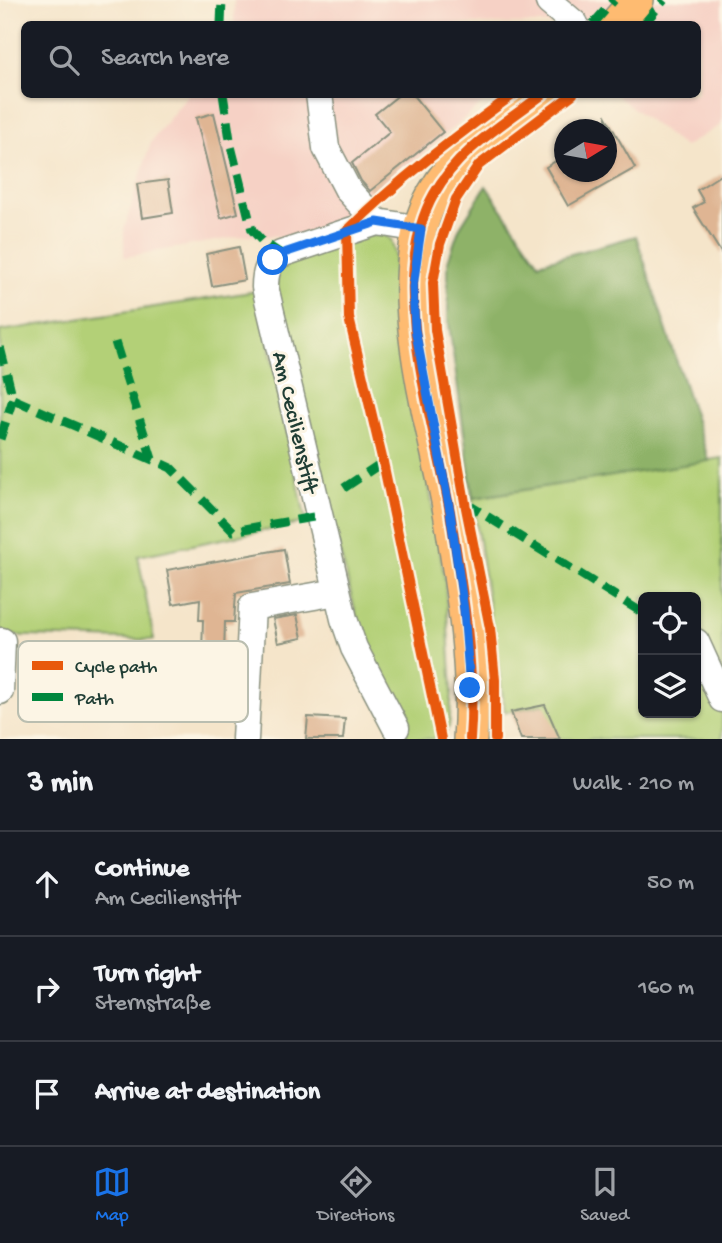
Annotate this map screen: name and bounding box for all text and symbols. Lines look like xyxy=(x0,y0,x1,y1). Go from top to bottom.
search box xyxy=(21,21,701,98)
icon: search xyxy=(45,41,83,79)
text: Search here xyxy=(101,44,229,75)
north arrow xyxy=(554,119,617,182)
route start xyxy=(257,244,288,275)
street label: Am Cecilienstift xyxy=(264,349,323,498)
map controls xyxy=(638,592,701,718)
button: locate xyxy=(638,592,701,655)
legend xyxy=(18,641,248,722)
button: layers xyxy=(638,655,701,718)
text: Cycle path xyxy=(75,657,157,680)
route end xyxy=(454,672,485,703)
text: Path xyxy=(74,689,114,712)
text: 3 min xyxy=(28,767,93,802)
text: Walk · 210 m xyxy=(573,771,694,798)
text: Continue xyxy=(95,855,189,886)
icon: ahead xyxy=(28,865,66,903)
text: 50 m xyxy=(647,870,694,897)
text: Am Cecilienstift xyxy=(95,886,240,913)
text: Turn right xyxy=(95,960,199,991)
icon: right xyxy=(28,970,66,1008)
text: 160 m xyxy=(638,975,694,1002)
text: Sternstraße xyxy=(95,991,211,1018)
icon: arrive xyxy=(28,1075,66,1113)
text: Arrive at destination xyxy=(95,1078,320,1109)
tab: Map xyxy=(93,1163,131,1228)
tab: Directions xyxy=(317,1163,394,1228)
tab: Saved xyxy=(580,1163,629,1228)

